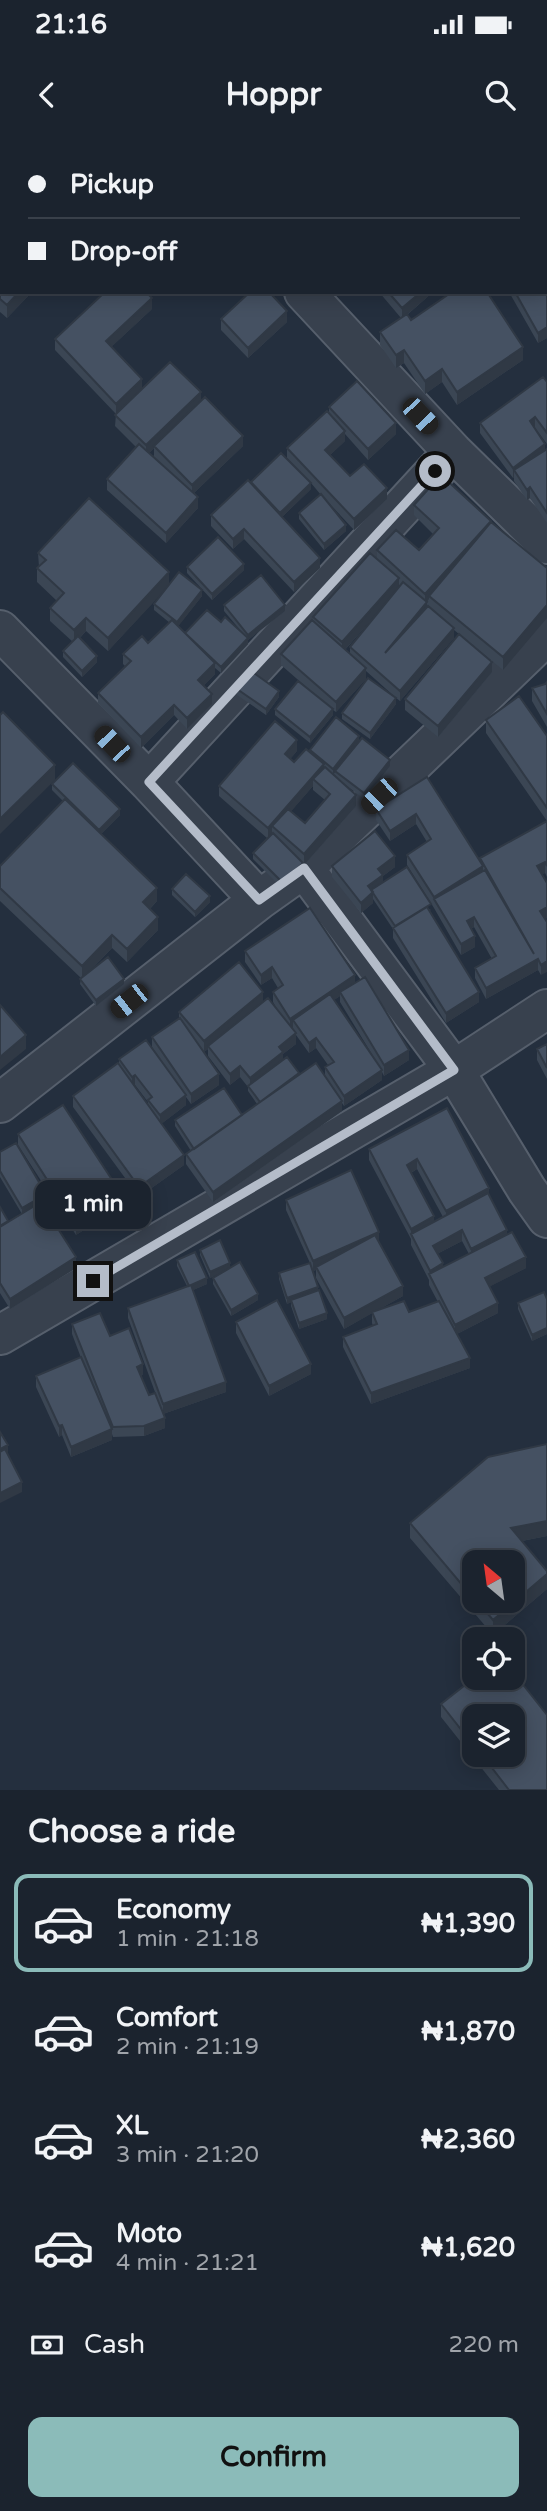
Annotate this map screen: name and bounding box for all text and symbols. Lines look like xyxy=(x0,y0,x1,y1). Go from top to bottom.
text: 21:16 xyxy=(35,9,107,40)
icon: back xyxy=(28,76,66,114)
text: Hoppr xyxy=(226,76,321,114)
icon: search xyxy=(481,76,519,114)
text: Pickup xyxy=(70,169,154,200)
text: Drop-off xyxy=(70,236,177,267)
car xyxy=(398,393,443,439)
route start xyxy=(419,455,451,487)
car xyxy=(90,722,135,766)
car xyxy=(357,774,402,818)
car xyxy=(106,980,153,1022)
callout: 1 min xyxy=(35,1180,151,1228)
text: 1 min xyxy=(62,1190,124,1218)
route end xyxy=(77,1265,109,1297)
north arrow xyxy=(462,1550,525,1614)
map controls xyxy=(462,1550,525,1767)
button: locate xyxy=(462,1627,525,1690)
button: layers xyxy=(462,1704,525,1767)
text: Choose a ride xyxy=(28,1813,235,1851)
icon: car xyxy=(32,1892,95,1955)
text: Economy xyxy=(116,1894,231,1925)
text: ₦1,390 xyxy=(421,1908,515,1939)
text: 1 min · 21:18 xyxy=(116,1925,259,1953)
icon: car xyxy=(32,2000,95,2063)
text: Comfort xyxy=(116,2002,218,2033)
text: ₦1,870 xyxy=(421,2016,515,2047)
text: 2 min · 21:19 xyxy=(116,2033,259,2061)
icon: car xyxy=(32,2108,95,2171)
text: XL xyxy=(116,2110,148,2141)
text: ₦2,360 xyxy=(421,2124,515,2155)
text: 3 min · 21:20 xyxy=(116,2141,259,2169)
icon: car xyxy=(32,2216,95,2279)
text: Moto xyxy=(116,2218,182,2249)
text: ₦1,620 xyxy=(421,2232,515,2263)
text: 4 min · 21:21 xyxy=(116,2249,259,2277)
icon: cash xyxy=(28,2326,66,2364)
text: Cash xyxy=(84,2329,145,2360)
text: 220 m xyxy=(449,2331,519,2359)
button: Confirm xyxy=(28,2417,519,2497)

